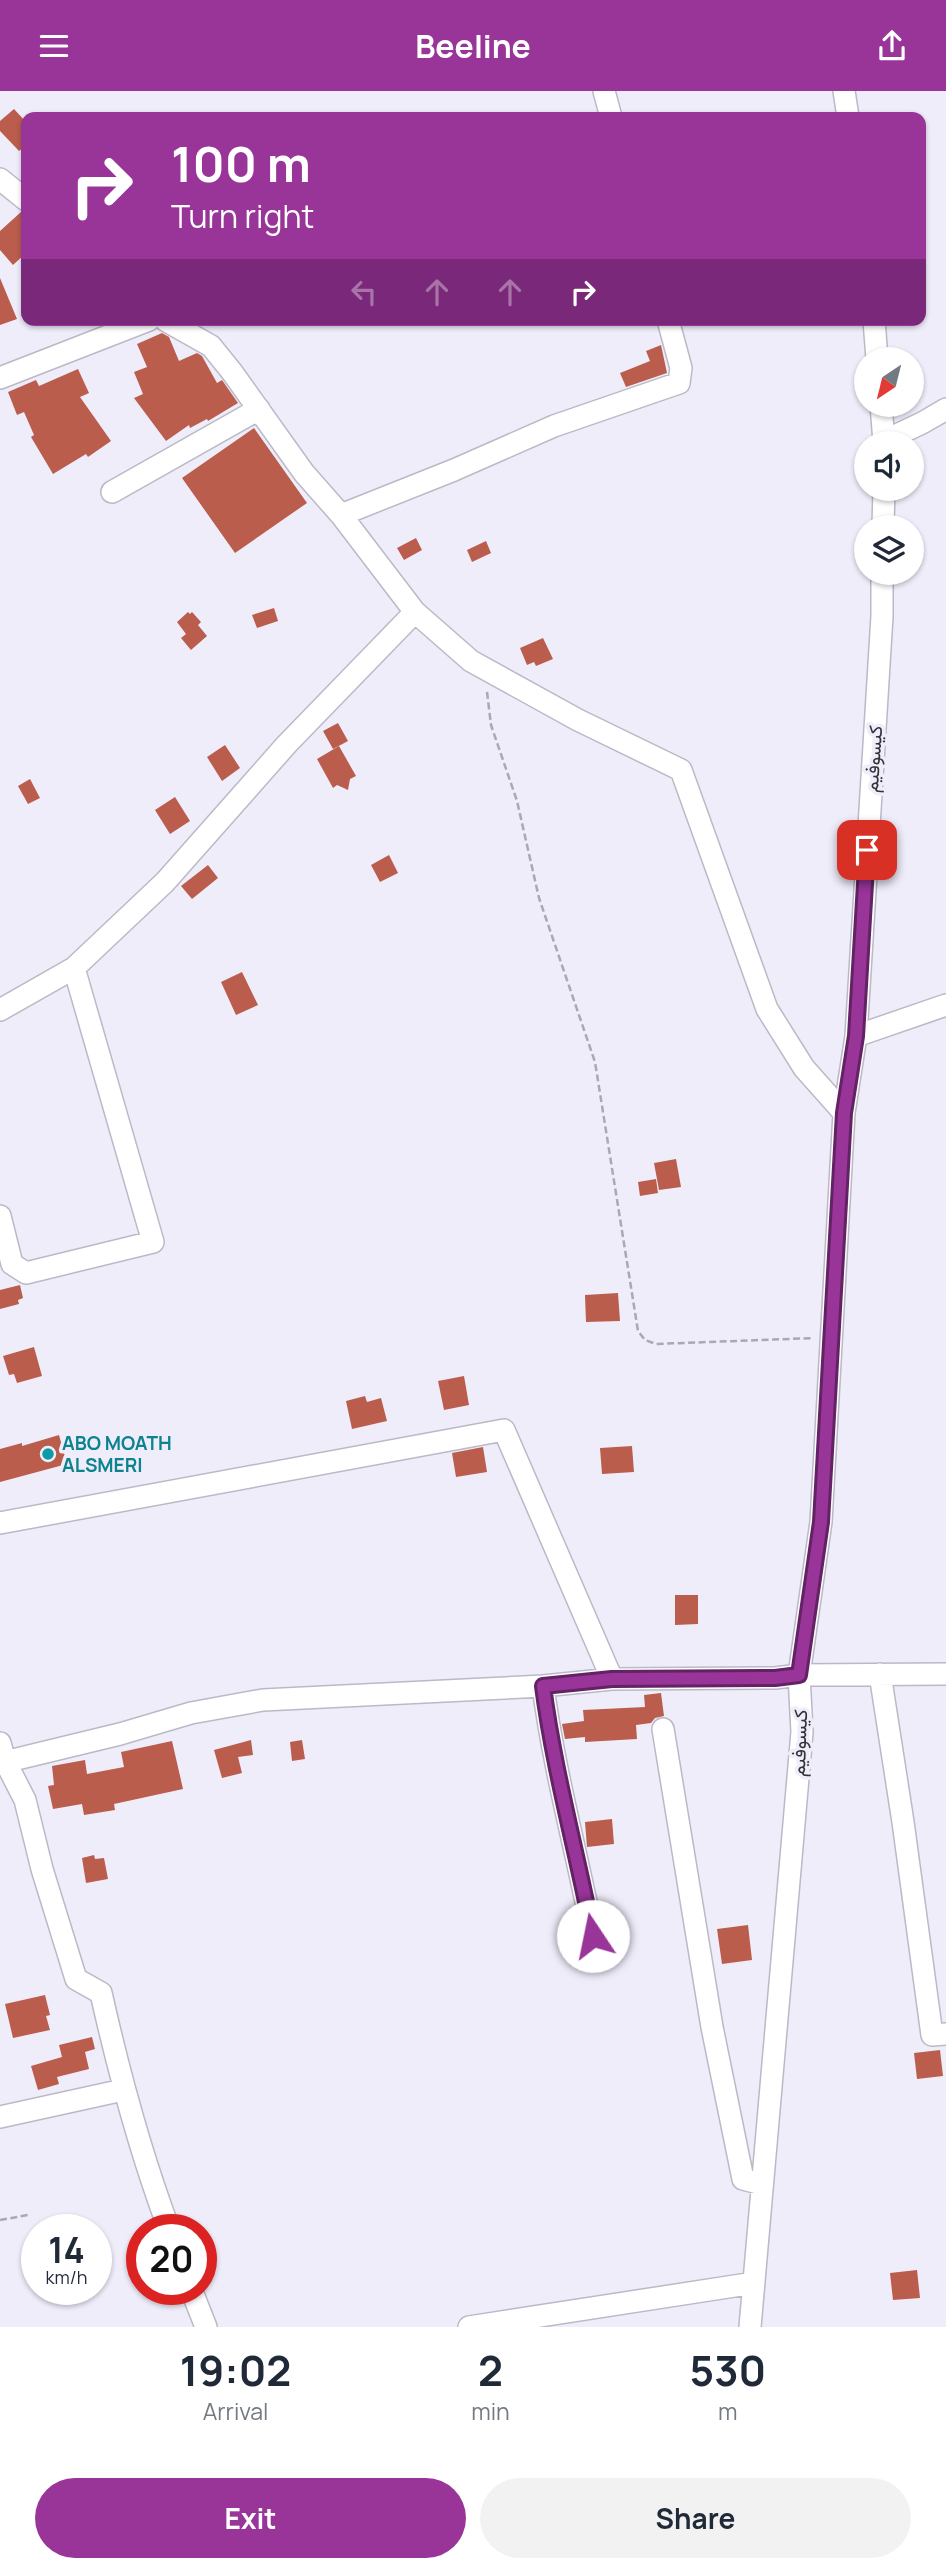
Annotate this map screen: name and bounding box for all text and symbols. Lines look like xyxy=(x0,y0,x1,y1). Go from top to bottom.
text: Beeline xyxy=(415,24,531,68)
icon: menu xyxy=(35,27,73,65)
icon: share xyxy=(873,27,911,65)
text: 100 m xyxy=(171,130,311,197)
icon: right xyxy=(56,140,147,231)
text: Turn right xyxy=(171,194,314,238)
icon: left xyxy=(345,273,383,311)
icon: ahead xyxy=(418,273,456,311)
icon: ahead xyxy=(491,273,529,311)
icon: right xyxy=(564,273,602,311)
north arrow xyxy=(854,347,924,417)
map controls xyxy=(854,347,924,585)
button: sound xyxy=(854,431,924,501)
button: layers xyxy=(854,515,924,585)
street label: كيسوفيم xyxy=(858,724,888,794)
pin xyxy=(837,820,897,880)
icon: arrive xyxy=(848,831,886,869)
place label: ABO MOATH ALSMERI xyxy=(62,1430,172,1478)
marker: ABO MOATH ALSMERI xyxy=(40,1446,56,1462)
street label: كيسوفيم xyxy=(785,1709,813,1777)
position arrow xyxy=(556,1899,630,1973)
speed limit sign: 20 xyxy=(126,2214,217,2305)
text: 14 xyxy=(48,2226,85,2274)
text: km/h xyxy=(46,2265,87,2289)
text: 19:02 xyxy=(180,2341,291,2399)
text: 2 xyxy=(478,2341,503,2399)
text: 530 xyxy=(690,2341,766,2399)
text: Arrival xyxy=(203,2395,268,2427)
text: min xyxy=(471,2395,510,2427)
text: m xyxy=(718,2395,738,2427)
button: Exit xyxy=(35,2478,466,2558)
button: Share xyxy=(480,2478,911,2558)

